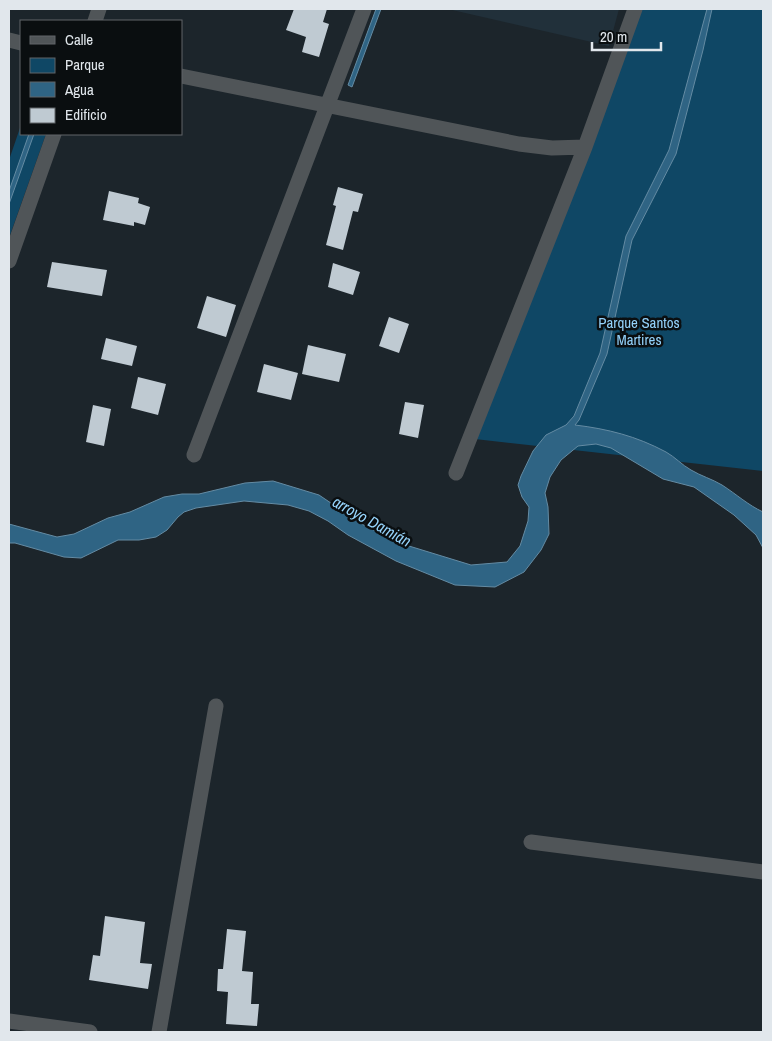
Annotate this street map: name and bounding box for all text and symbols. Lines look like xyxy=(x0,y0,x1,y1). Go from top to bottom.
legend xyxy=(20,20,182,135)
scale bar xyxy=(592,20,661,52)
text: 20 m xyxy=(600,26,627,47)
text: Calle xyxy=(65,29,93,50)
text: Parque xyxy=(65,54,105,75)
text: Agua xyxy=(64,79,94,100)
text: Edificio xyxy=(65,104,107,125)
park label: Parque Santos Martires xyxy=(598,312,680,350)
water label: arroyo Damián xyxy=(329,490,415,552)

